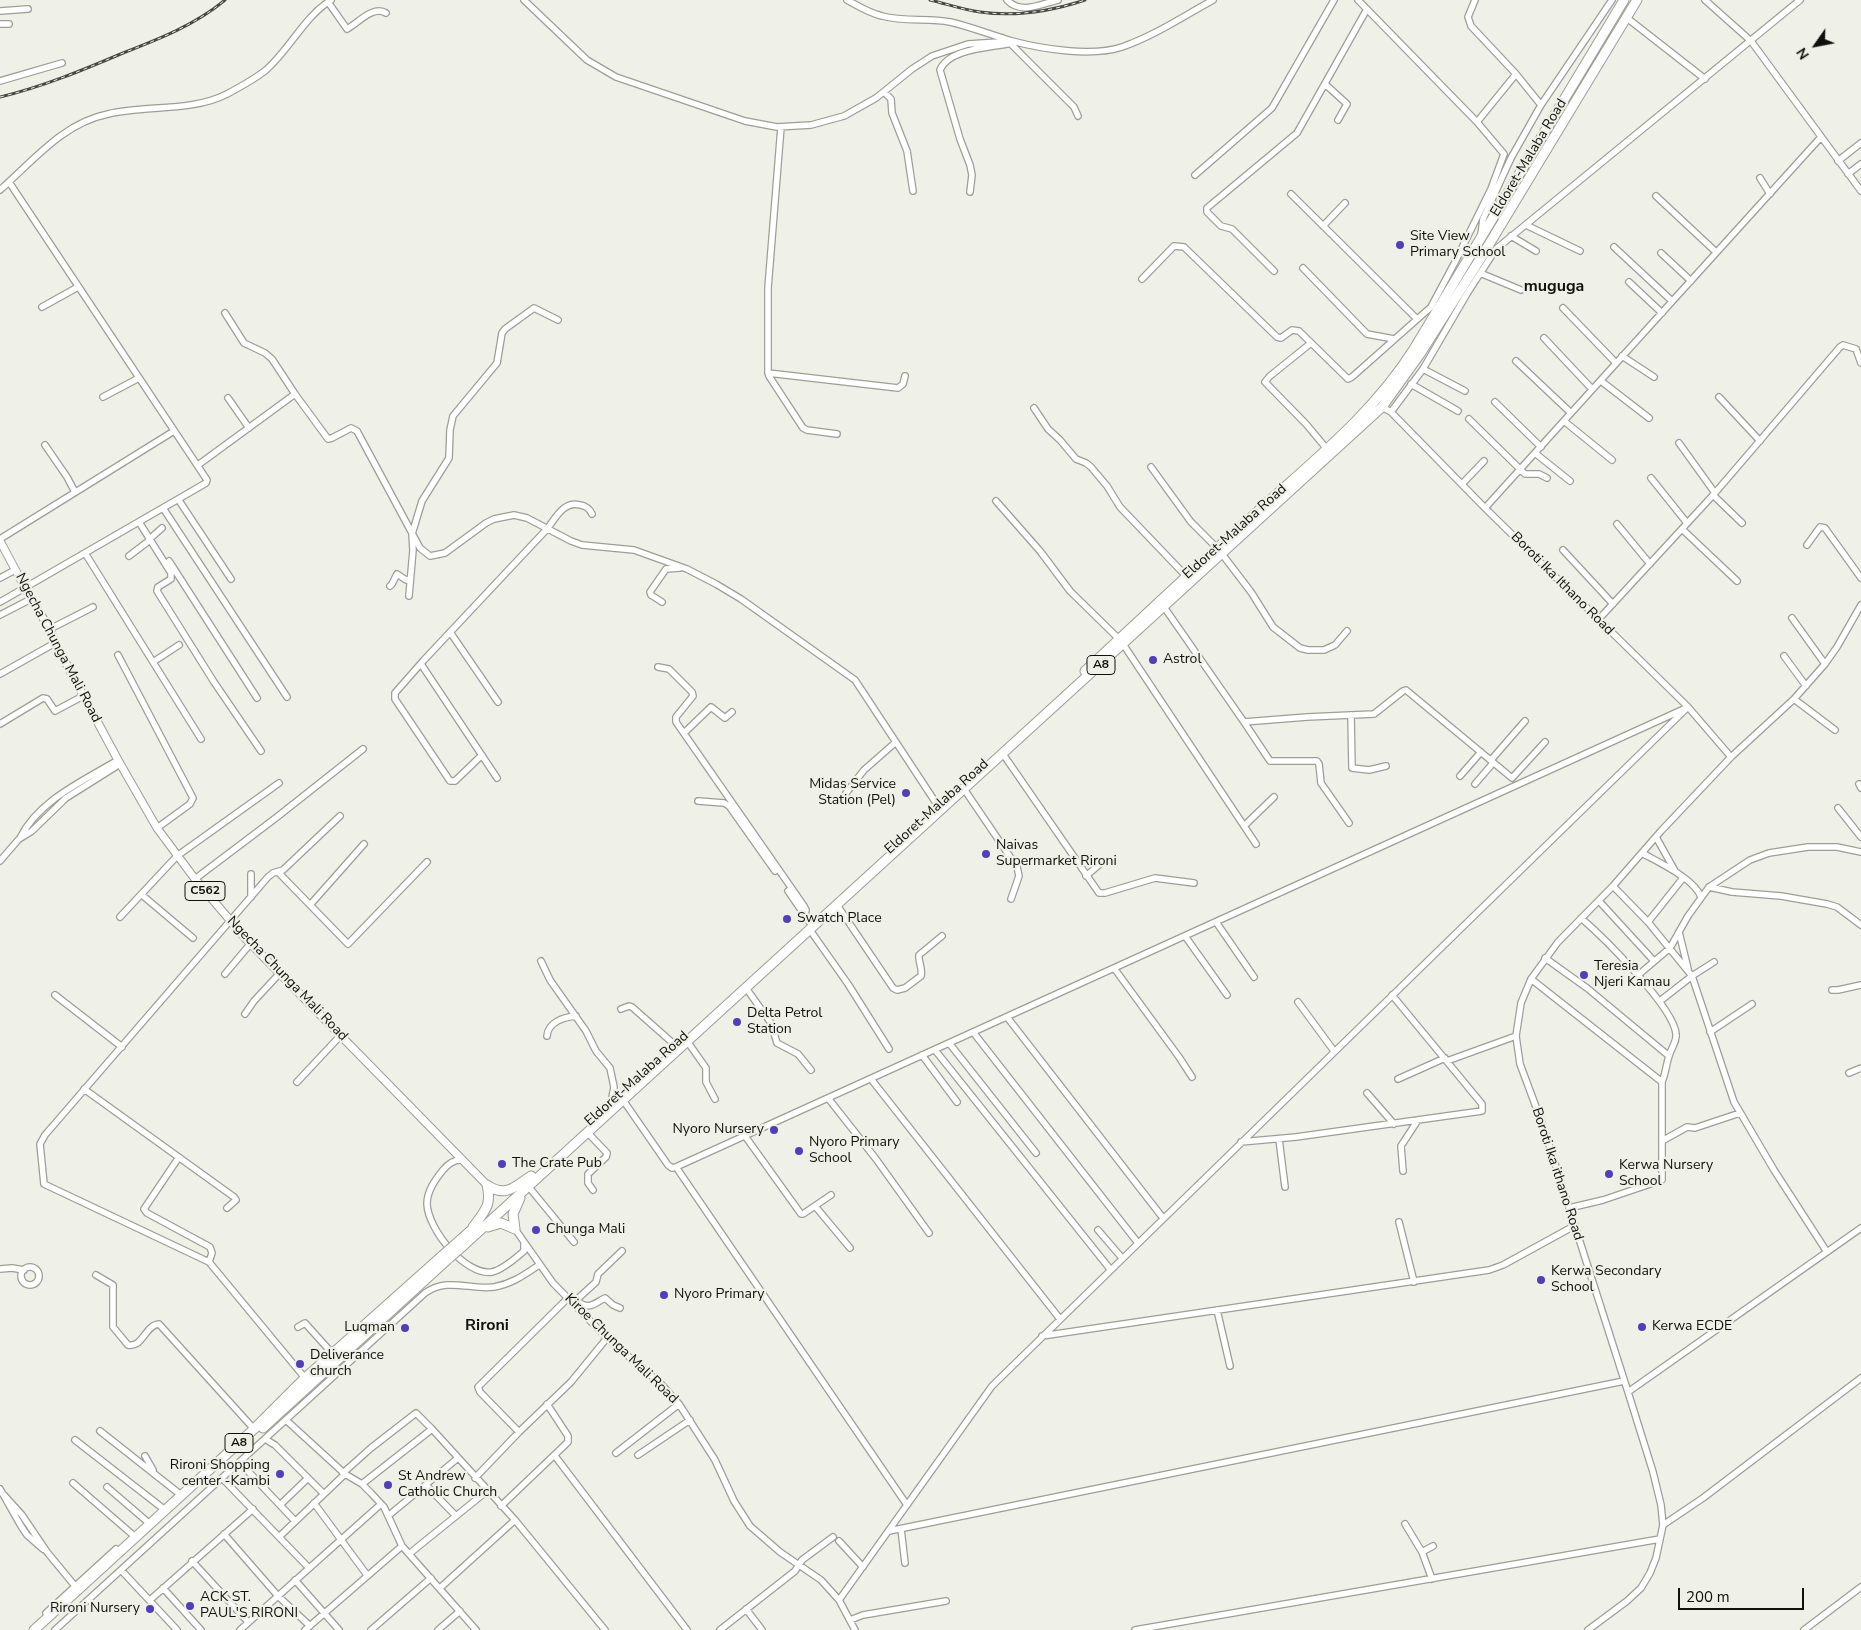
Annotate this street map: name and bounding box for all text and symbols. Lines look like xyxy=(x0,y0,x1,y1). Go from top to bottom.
north arrow xyxy=(1791,20,1841,70)
text: N xyxy=(1792,44,1814,63)
street label: Eldoret-Malaba Road xyxy=(1487,96,1571,220)
place label: Site View Primary School xyxy=(1410,229,1505,262)
marker: Site View Primary School xyxy=(1394,239,1406,251)
district label: muguga xyxy=(1524,277,1584,297)
street label: Eldoret-Malaba Road xyxy=(1180,481,1290,583)
street label: Boroti Ika Ithano Road xyxy=(1507,529,1617,639)
street label: Ngecha Chunga Mali Road xyxy=(11,570,105,726)
place label: Astrol xyxy=(1163,652,1202,668)
marker: Astrol xyxy=(1147,654,1159,666)
road number: A8 xyxy=(1087,656,1115,674)
street label: Eldoret-Malaba Road xyxy=(882,756,992,858)
place label: Midas Service Station (Pel) xyxy=(809,777,896,810)
marker: Midas Service Station (Pel) xyxy=(900,787,912,799)
place label: Naivas Supermarket Rironi xyxy=(996,838,1117,870)
marker: Naivas Supermarket Rironi xyxy=(980,848,992,860)
road number: C562 xyxy=(185,881,225,900)
place label: Swatch Place xyxy=(797,911,882,927)
street label: Ngecha Chunga Mali Road xyxy=(223,913,351,1045)
marker: Swatch Place xyxy=(781,913,793,925)
place label: Teresia Njeri Kamau xyxy=(1594,959,1670,992)
marker: Teresia Njeri Kamau xyxy=(1578,969,1590,981)
place label: Delta Petrol Station xyxy=(747,1006,823,1038)
marker: Delta Petrol Station xyxy=(731,1016,743,1028)
street label: Eldoret-Malaba Road xyxy=(582,1028,692,1130)
street label: Boroti Ika ithano Road xyxy=(1528,1106,1586,1242)
place label: Nyoro Nursery xyxy=(672,1122,764,1138)
marker: Nyoro Nursery xyxy=(768,1124,780,1136)
place label: Nyoro Primary School xyxy=(809,1135,900,1168)
marker: Nyoro Primary School xyxy=(793,1145,805,1157)
place label: The Crate Pub xyxy=(512,1156,602,1172)
marker: The Crate Pub xyxy=(496,1158,508,1170)
place label: Kerwa Nursery School xyxy=(1619,1158,1713,1190)
marker: Kerwa Nursery School xyxy=(1603,1168,1615,1180)
place label: Chunga Mali xyxy=(546,1222,625,1238)
marker: Chunga Mali xyxy=(530,1224,542,1236)
place label: Kerwa Secondary School xyxy=(1551,1264,1661,1296)
marker: Kerwa Secondary School xyxy=(1535,1274,1547,1286)
place label: Nyoro Primary xyxy=(674,1287,765,1303)
marker: Nyoro Primary xyxy=(658,1289,670,1301)
street label: Kiroe Chunga Mali Road xyxy=(561,1290,681,1408)
district label: Rironi xyxy=(465,1316,509,1336)
place label: Kerwa ECDE xyxy=(1652,1319,1732,1335)
place label: Luqman xyxy=(344,1320,395,1336)
marker: Kerwa ECDE xyxy=(1636,1321,1648,1333)
marker: Luqman xyxy=(399,1322,411,1334)
place label: Deliverance church xyxy=(310,1348,384,1380)
marker: Deliverance church xyxy=(294,1358,306,1370)
road number: A8 xyxy=(225,1434,253,1452)
place label: Rironi Shopping center -Kambi xyxy=(170,1458,270,1490)
marker: Rironi Shopping center -Kambi xyxy=(274,1468,286,1480)
place label: St Andrew Catholic Church xyxy=(398,1469,497,1501)
marker: St Andrew Catholic Church xyxy=(382,1479,394,1491)
scale bar xyxy=(1681,1578,1807,1610)
text: 200 m xyxy=(1686,1587,1730,1607)
place label: ACK ST. PAUL'S RIRONI xyxy=(200,1590,298,1622)
marker: ACK ST. PAUL'S RIRONI xyxy=(184,1600,196,1612)
place label: Rironi Nursery xyxy=(50,1601,140,1617)
marker: Rironi Nursery xyxy=(144,1603,156,1615)

